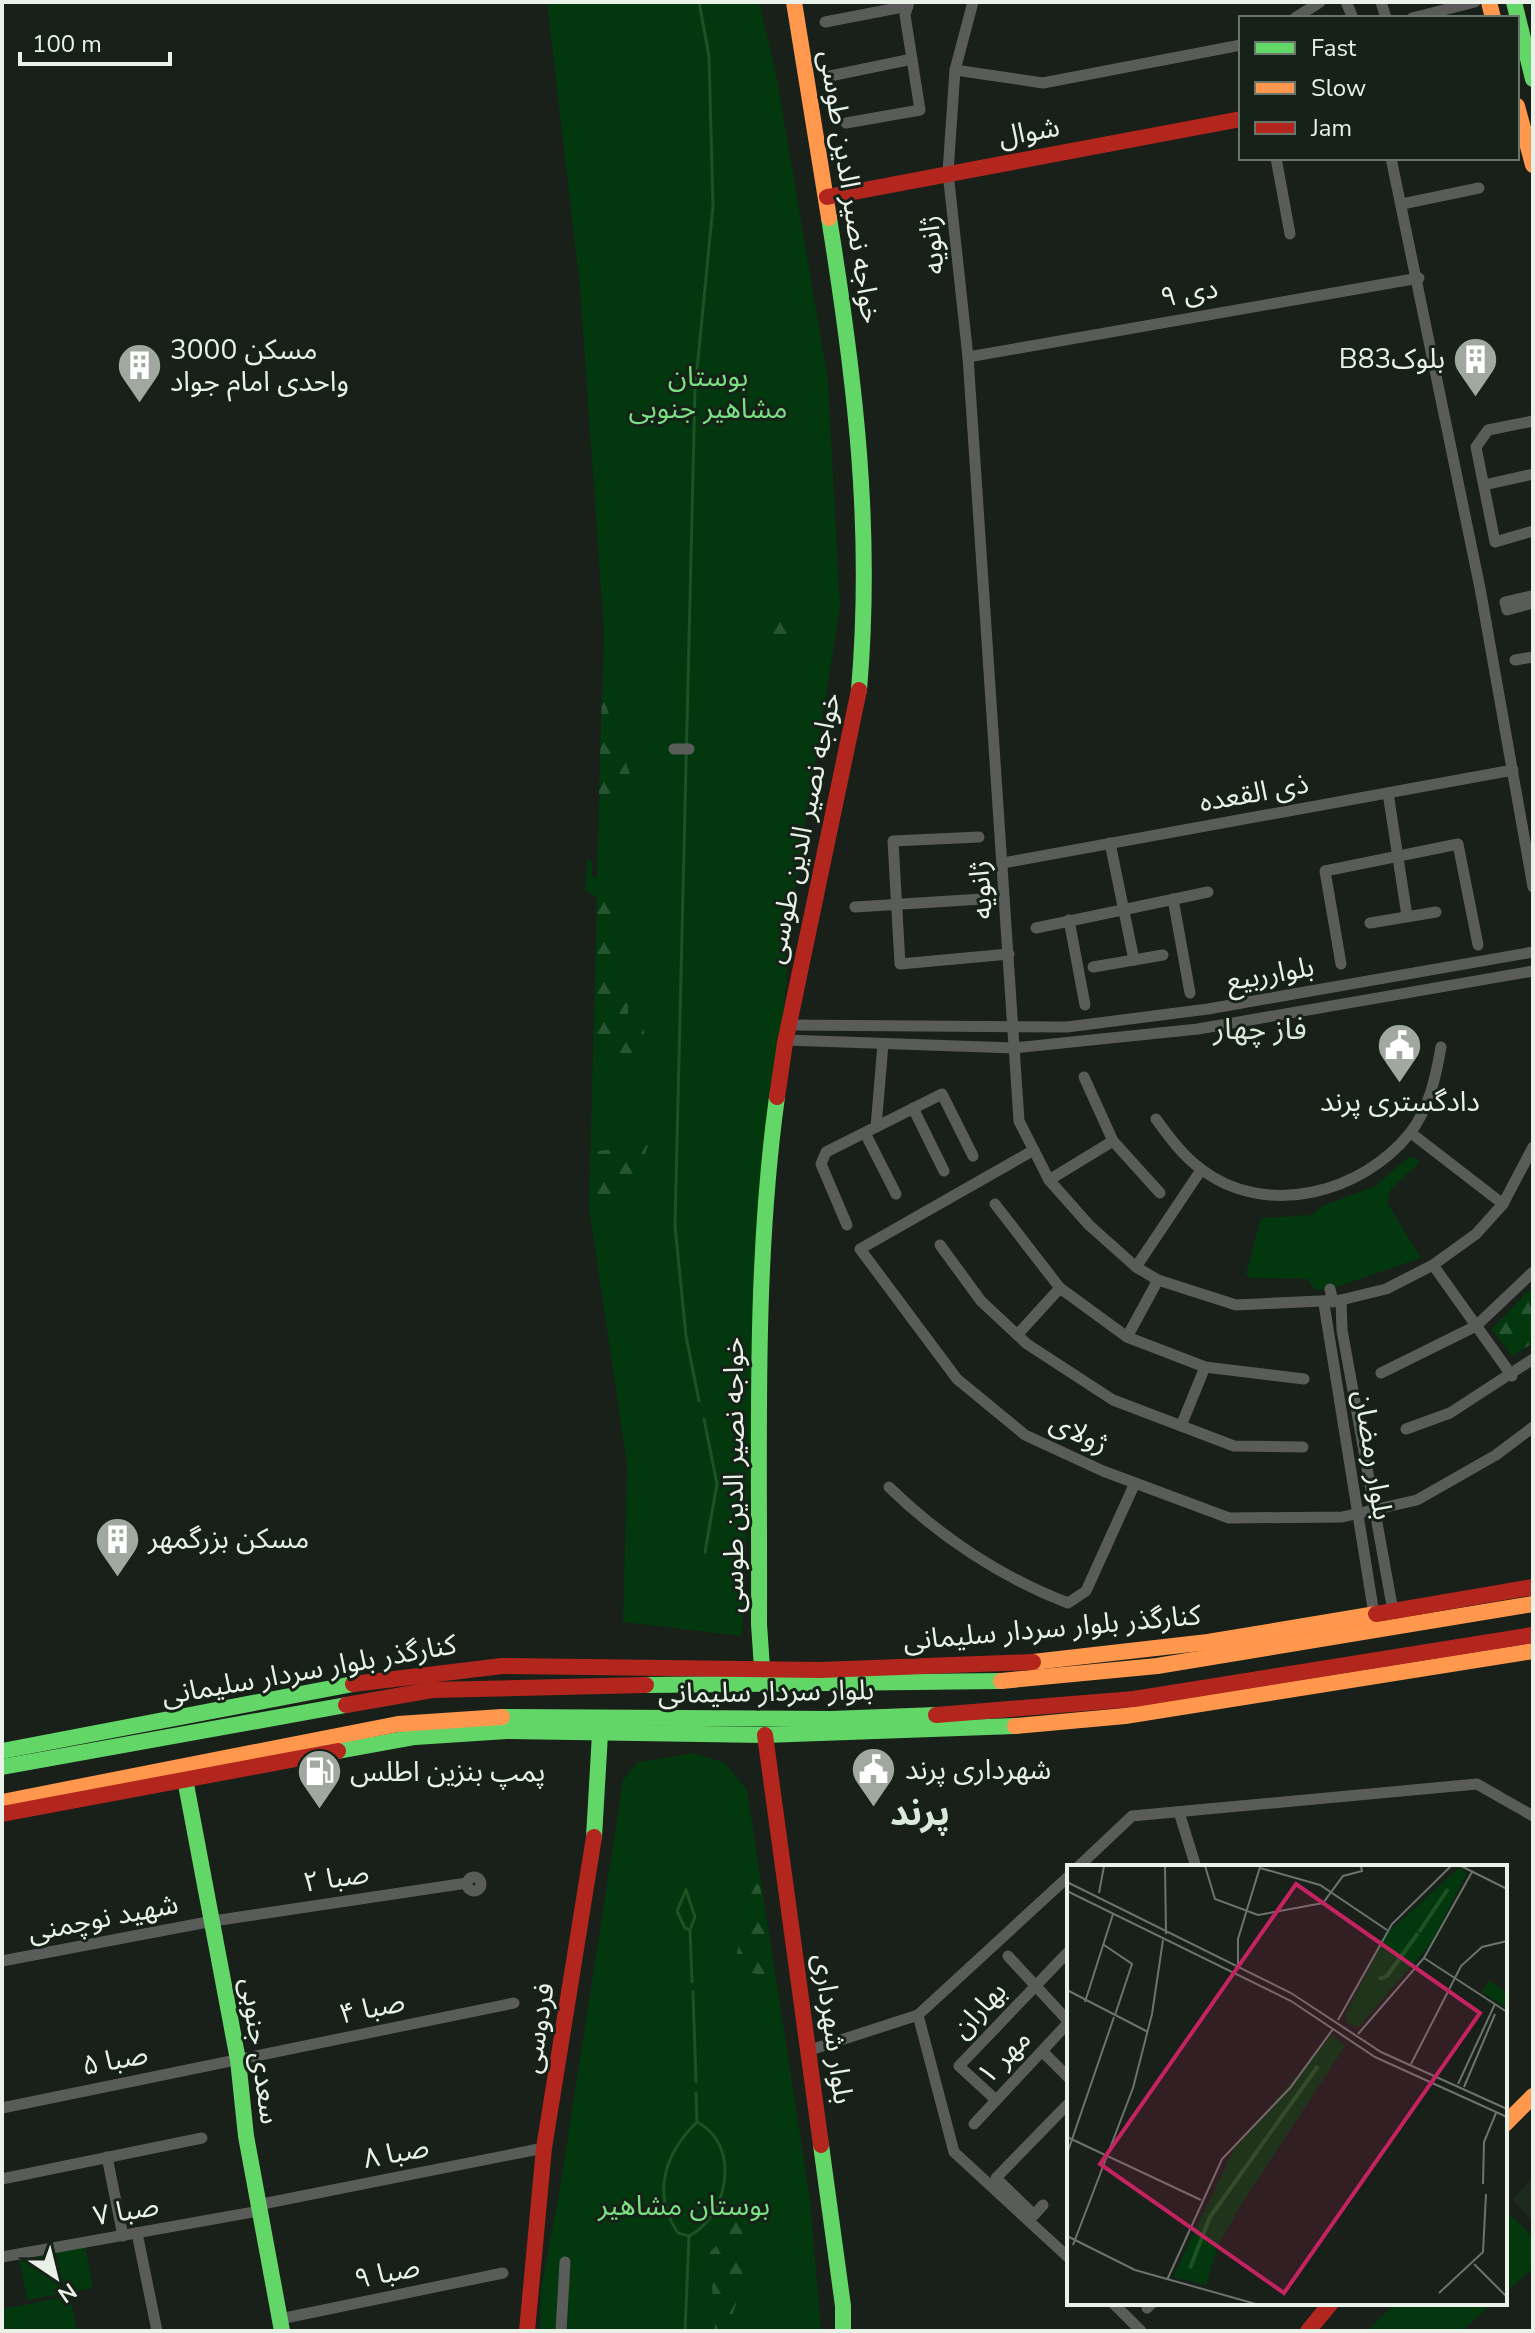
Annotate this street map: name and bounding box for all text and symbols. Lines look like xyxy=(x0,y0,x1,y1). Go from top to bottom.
scale bar xyxy=(20,16,170,66)
legend xyxy=(1239,16,1519,160)
text: 100 m xyxy=(32,28,102,60)
text: Fast xyxy=(1311,32,1357,64)
street label: خواجه نصیر الدین طوسی xyxy=(810,48,890,326)
text: Slow xyxy=(1311,72,1366,104)
street label: شوال xyxy=(996,108,1062,156)
text: Jam xyxy=(1310,112,1352,144)
street label: ژانویه xyxy=(910,214,954,276)
street label: ۹ دی xyxy=(1157,269,1221,317)
place label: مسکن 3000 واحدی امام جواد xyxy=(170,331,349,402)
building icon: B83بلوک xyxy=(1452,335,1500,398)
place label: B83بلوک xyxy=(1339,340,1445,378)
building icon: مسکن 3000 واحدی امام جواد xyxy=(115,342,163,405)
park label: بوستان مشاهیر جنوبی xyxy=(629,358,787,428)
street label: خواجه نصیر الدین طوسی xyxy=(756,689,850,967)
street label: ذی القعده xyxy=(1196,765,1312,821)
street label: ژانویه xyxy=(960,859,1002,921)
street label: بلوارربیع xyxy=(1223,948,1317,1001)
district label: فاز چهار xyxy=(1212,1009,1307,1050)
public building icon: دادگستری پرند xyxy=(1376,1021,1424,1084)
place label: دادگستری پرند xyxy=(1320,1083,1480,1121)
street label: خواجه نصیر الدین طوسی xyxy=(715,1337,753,1613)
street label: بلوار رمضان xyxy=(1344,1387,1402,1523)
street label: ژولای xyxy=(1044,1403,1114,1463)
building icon: مسکن بزرگمهر xyxy=(93,1515,141,1578)
place label: مسکن بزرگمهر xyxy=(147,1520,309,1558)
street label: کنارگذر بلوار سردار سلیمانی xyxy=(902,1596,1203,1660)
street label: کنارگذر بلوار سردار سلیمانی xyxy=(159,1625,460,1715)
street label: بلوار سردار سلیمانی xyxy=(658,1671,874,1713)
public building icon: شهرداری پرند xyxy=(850,1746,898,1809)
fuel station icon: پمپ بنزین اطلس xyxy=(295,1748,343,1811)
place label: شهرداری پرند xyxy=(905,1751,1051,1789)
place label: پمپ بنزین اطلس xyxy=(350,1753,545,1791)
district label: پرند xyxy=(890,1789,950,1838)
street label: صبا ۲ xyxy=(300,1854,372,1902)
inset map xyxy=(1067,1865,1507,2305)
street label: شهید نوچمنی xyxy=(25,1885,181,1951)
street label: بلوار شهرداری xyxy=(804,1951,862,2107)
street label: بهاران xyxy=(943,1973,1015,2047)
street label: سعدی جنوبی xyxy=(231,1975,289,2127)
street label: فردوسی xyxy=(512,1980,564,2076)
street label: صبا ۴ xyxy=(336,1983,408,2033)
street label: مهر ۱ xyxy=(968,2021,1040,2093)
street label: صبا ۵ xyxy=(79,2035,151,2085)
street label: صبا ۸ xyxy=(360,2128,432,2178)
street label: صبا ۷ xyxy=(90,2187,162,2235)
park label: بوستان مشاهیر xyxy=(597,2187,770,2225)
north arrow xyxy=(16,2237,96,2317)
street label: صبا ۹ xyxy=(351,2248,423,2298)
text: N xyxy=(52,2276,82,2310)

